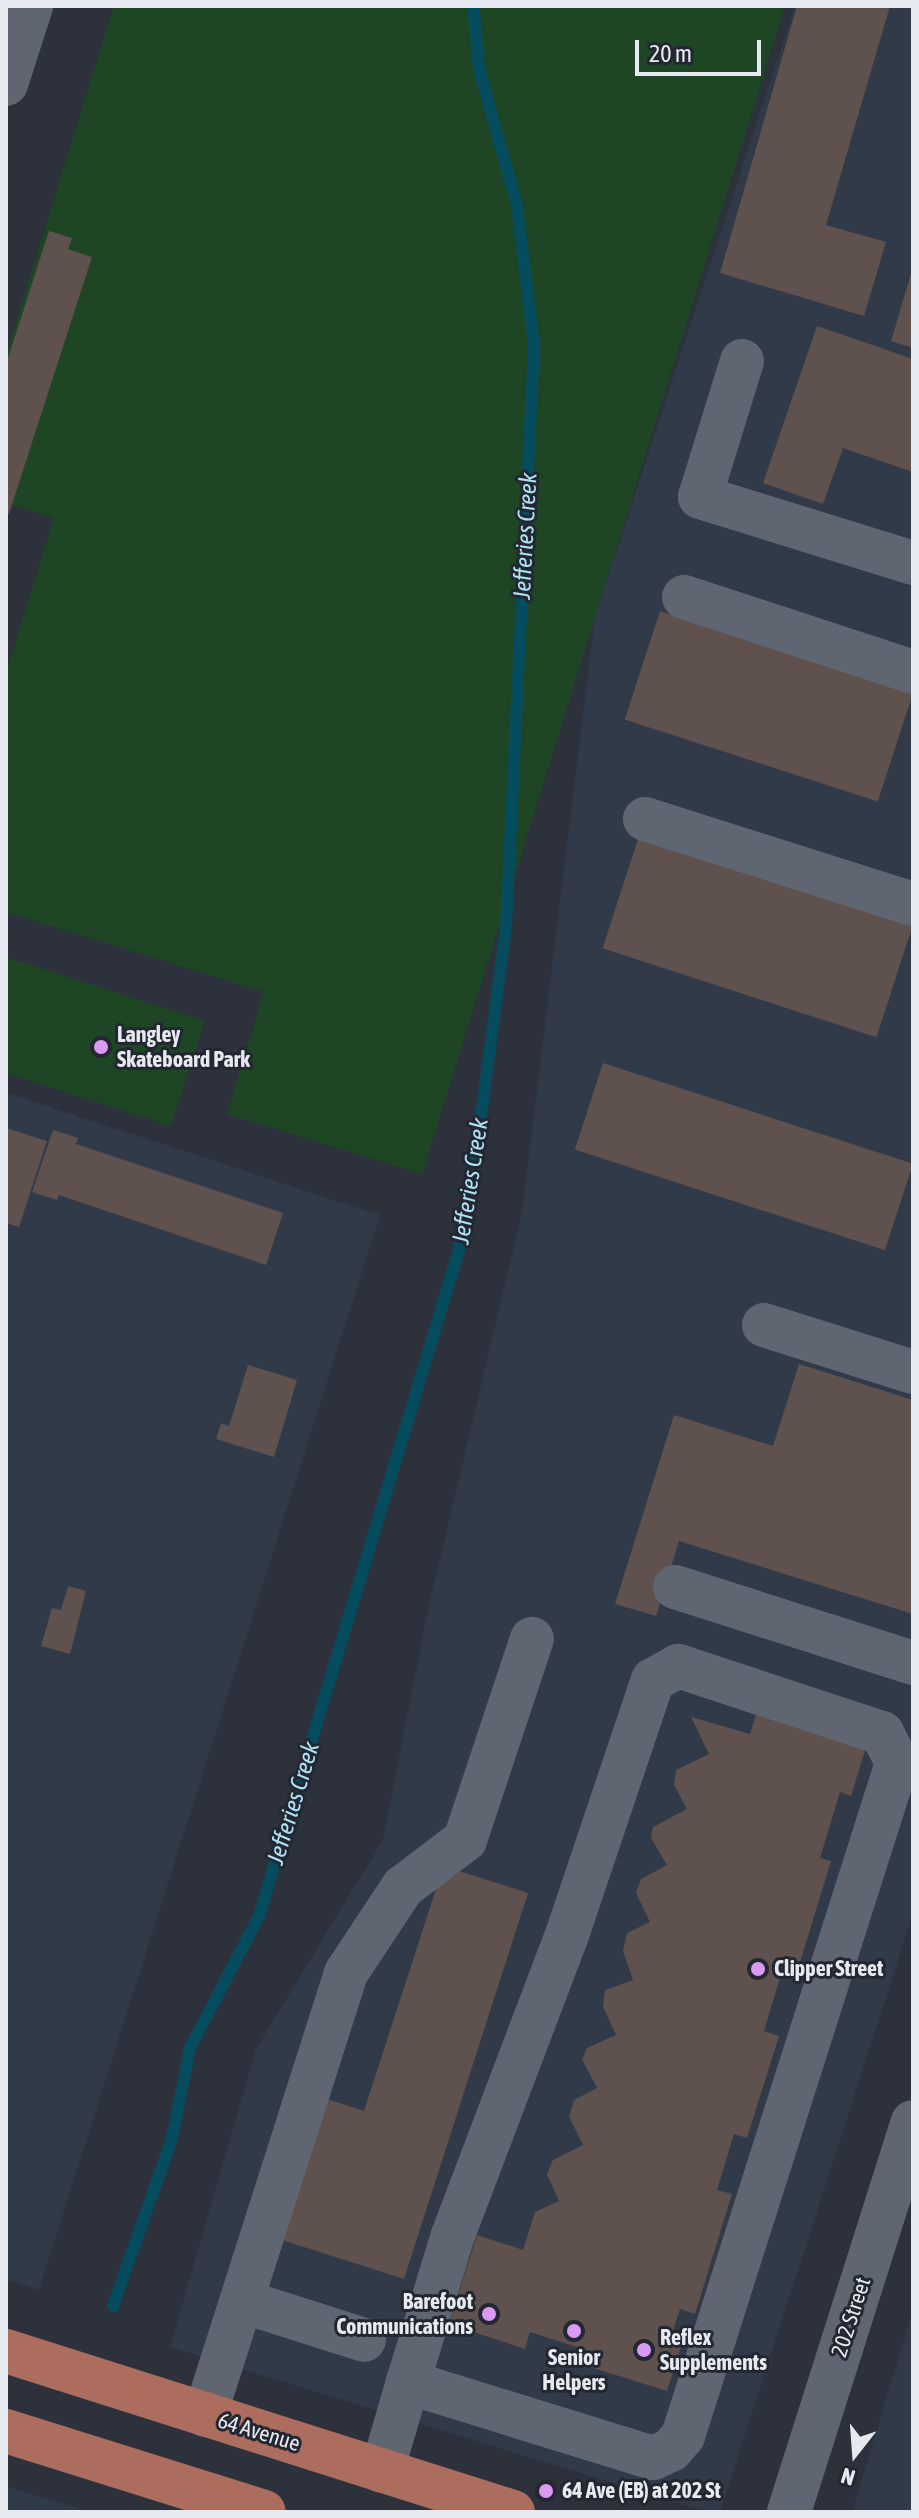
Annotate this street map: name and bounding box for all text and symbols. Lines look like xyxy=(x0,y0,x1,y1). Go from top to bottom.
scale bar xyxy=(639,24,765,74)
text: 20 m xyxy=(649,40,692,67)
water label: Jefferies Creek xyxy=(507,472,543,600)
place label: Langley Skateboard Park xyxy=(117,1021,250,1072)
marker: Langley Skateboard Park xyxy=(92,1038,110,1056)
water label: Jefferies Creek xyxy=(446,1116,494,1246)
water label: Jefferies Creek xyxy=(261,1738,325,1868)
place label: Clipper Street xyxy=(774,1956,883,1982)
marker: Clipper Street xyxy=(749,1960,767,1978)
street label: 202 Street xyxy=(826,2274,876,2360)
place label: Barefoot Communications xyxy=(336,2288,473,2340)
marker: Barefoot Communications xyxy=(480,2305,498,2323)
marker: Senior Helpers xyxy=(565,2322,583,2340)
place label: Reflex Supplements xyxy=(660,2324,767,2376)
marker: Reflex Supplements xyxy=(635,2341,653,2359)
place label: Senior Helpers xyxy=(542,2344,606,2396)
street label: 64 Avenue xyxy=(215,2407,303,2457)
north arrow xyxy=(815,2414,895,2494)
text: N xyxy=(838,2463,858,2491)
place label: 64 Ave (EB) at 202 St xyxy=(562,2478,721,2504)
marker: 64 Ave (EB) at 202 St xyxy=(537,2482,555,2500)

